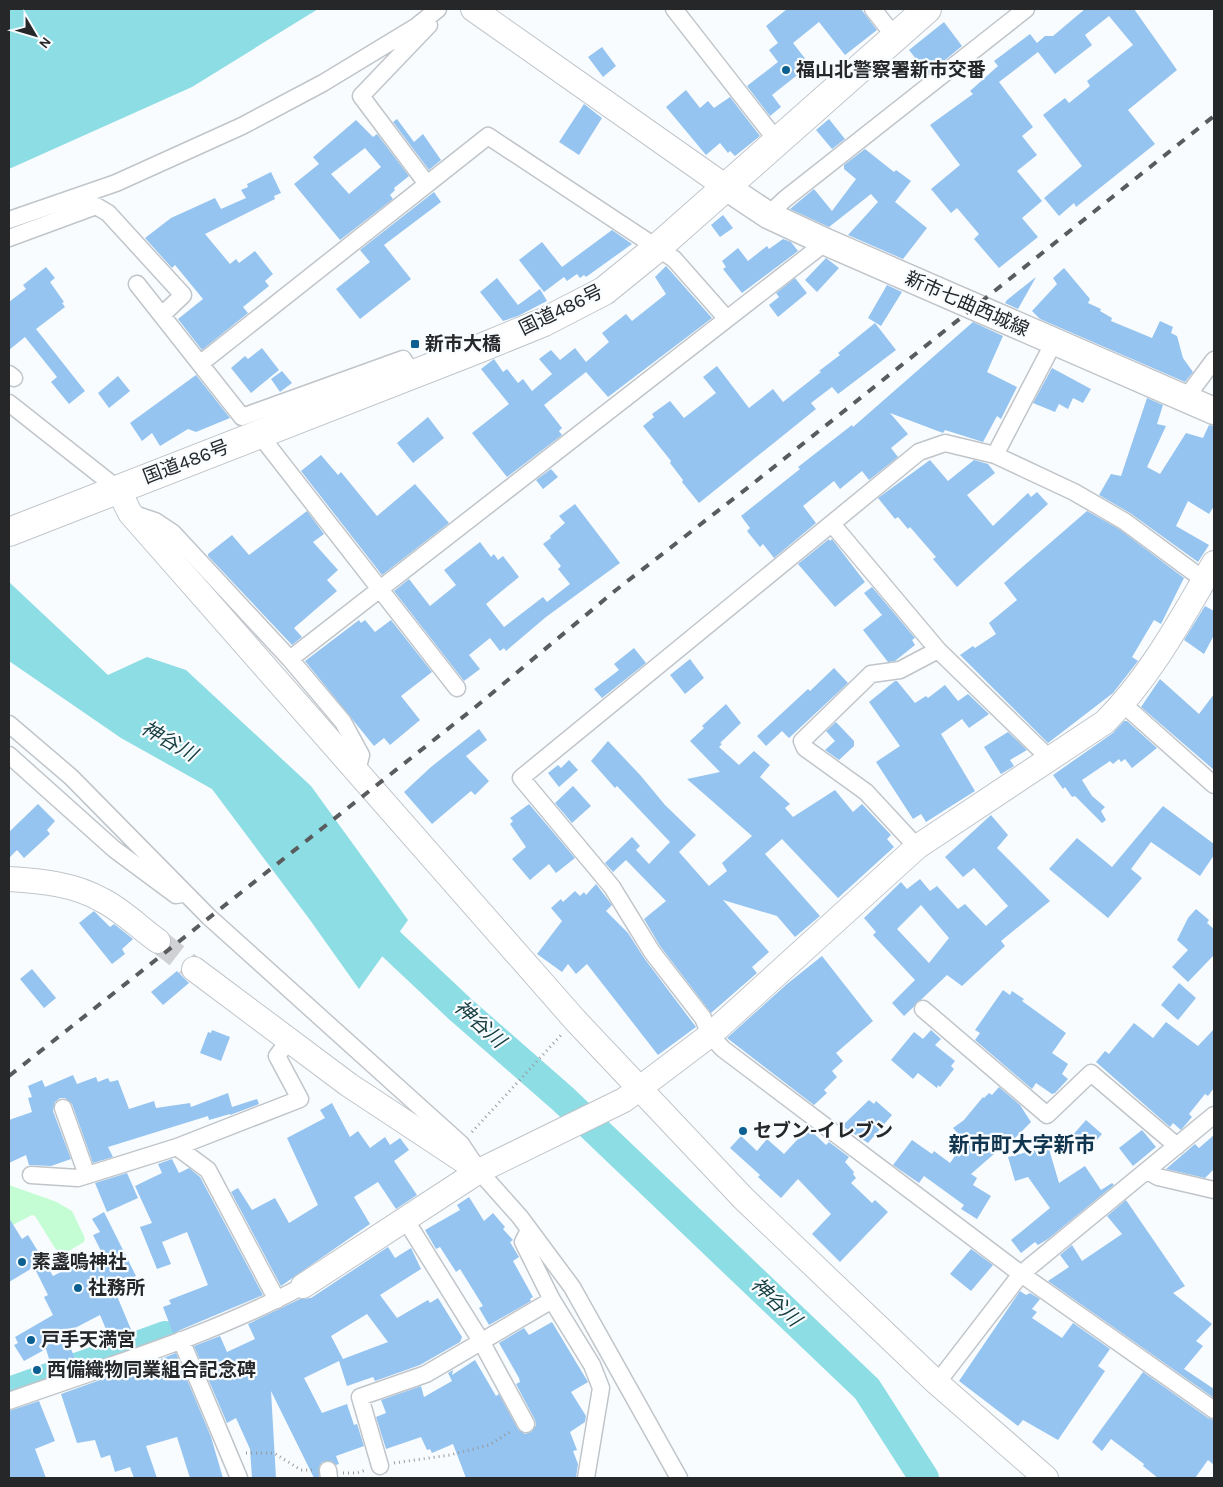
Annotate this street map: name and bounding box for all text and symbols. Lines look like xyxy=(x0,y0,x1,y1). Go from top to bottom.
north arrow xyxy=(10,10,60,60)
text: N xyxy=(35,34,55,52)
place label: 福山北警察署新市交番 xyxy=(796,59,986,81)
marker: 福山北警察署新市交番 xyxy=(780,64,792,76)
street label: 新市七曲西城線 xyxy=(902,267,1032,341)
street label: 国道486号 xyxy=(516,280,606,340)
place label: 新市大橋 xyxy=(425,333,501,355)
marker: 新市大橋 xyxy=(409,338,421,350)
street label: 国道486号 xyxy=(140,436,232,488)
water label: 神谷川 xyxy=(137,716,202,767)
water label: 神谷川 xyxy=(450,995,511,1054)
place label: セブン-イレブン xyxy=(753,1120,893,1142)
marker: セブン-イレブン xyxy=(737,1125,749,1137)
district label: 新市町大字新市 xyxy=(949,1133,1096,1157)
place label: 素盞嗚神社 xyxy=(32,1251,127,1273)
marker: 素盞嗚神社 xyxy=(16,1256,28,1268)
water label: 神谷川 xyxy=(746,1273,807,1333)
place label: 社務所 xyxy=(88,1277,145,1299)
marker: 社務所 xyxy=(72,1282,84,1294)
place label: 戸手天満宮 xyxy=(41,1329,136,1351)
marker: 戸手天満宮 xyxy=(25,1334,37,1346)
place label: 西備織物同業組合記念碑 xyxy=(47,1359,256,1381)
marker: 西備織物同業組合記念碑 xyxy=(31,1364,43,1376)

